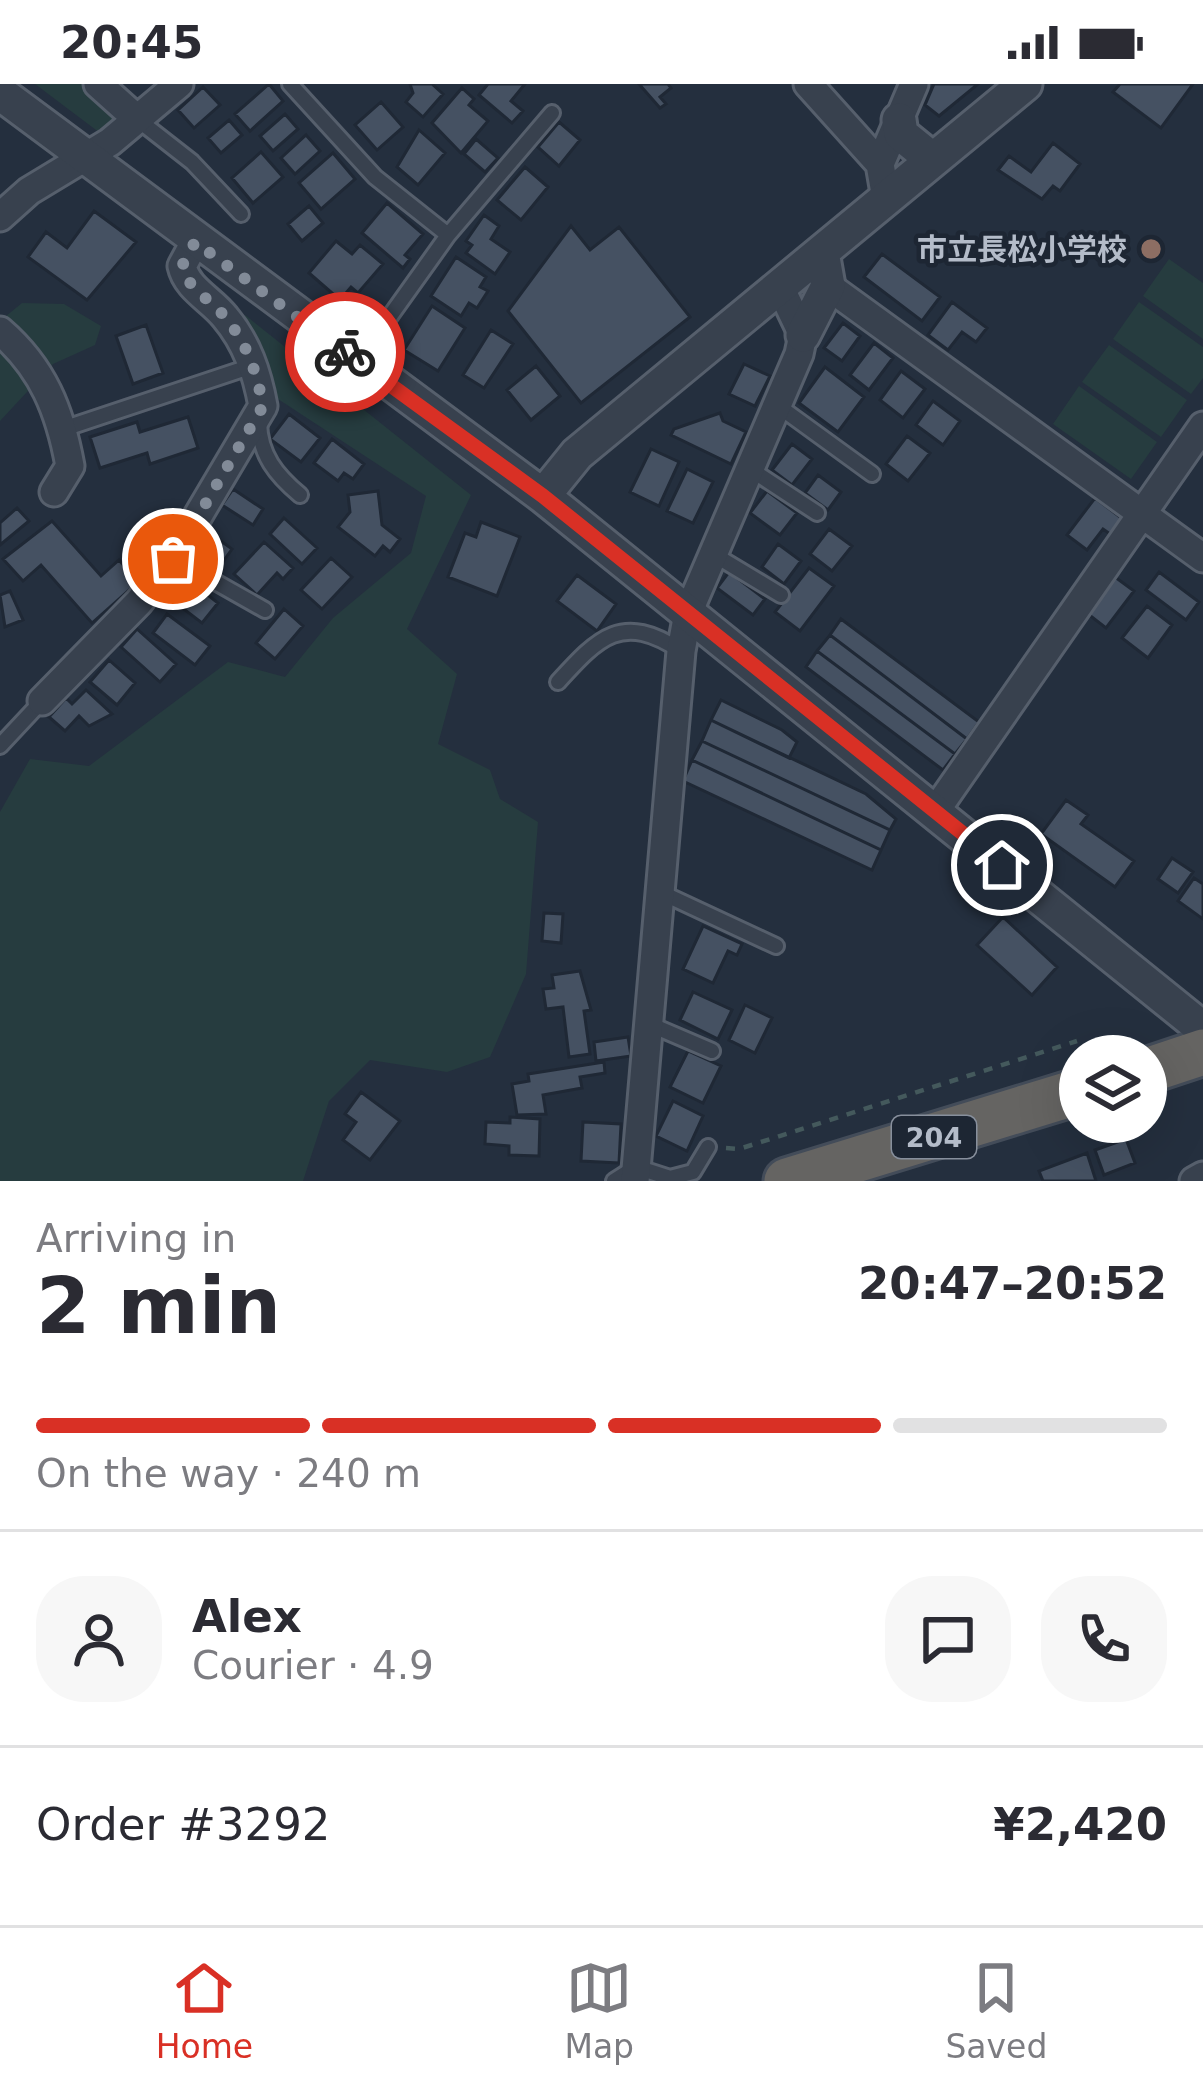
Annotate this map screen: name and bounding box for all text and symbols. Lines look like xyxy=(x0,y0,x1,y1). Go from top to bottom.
text: 20:45 xyxy=(60,16,203,69)
place label: 市立長松小学校 xyxy=(917,232,1127,267)
marker: 市立長松小学校 xyxy=(1138,236,1164,262)
courier xyxy=(285,292,405,412)
icon: bike xyxy=(312,319,378,385)
pin xyxy=(122,508,224,610)
icon: bag xyxy=(140,526,206,592)
pin xyxy=(951,814,1053,916)
icon: home xyxy=(969,832,1035,898)
map controls xyxy=(1059,1035,1167,1143)
button: layers xyxy=(1059,1035,1167,1143)
road number: 204 xyxy=(892,1116,976,1158)
text: Arriving in xyxy=(36,1216,236,1261)
text: 20:47–20:52 xyxy=(858,1257,1167,1310)
text: 2 min xyxy=(36,1261,281,1351)
text: On the way · 240 m xyxy=(36,1451,421,1496)
button: person xyxy=(36,1576,162,1702)
button: chat xyxy=(885,1576,1011,1702)
button: phone xyxy=(1041,1576,1167,1702)
text: Alex xyxy=(192,1590,302,1643)
text: Courier · 4.9 xyxy=(192,1643,434,1688)
text: Order #3292 xyxy=(36,1798,330,1851)
text: ¥2,420 xyxy=(993,1798,1167,1851)
tab: Home xyxy=(156,1955,253,2066)
tab: Map xyxy=(564,1955,634,2066)
tab: Saved xyxy=(945,1955,1047,2066)

